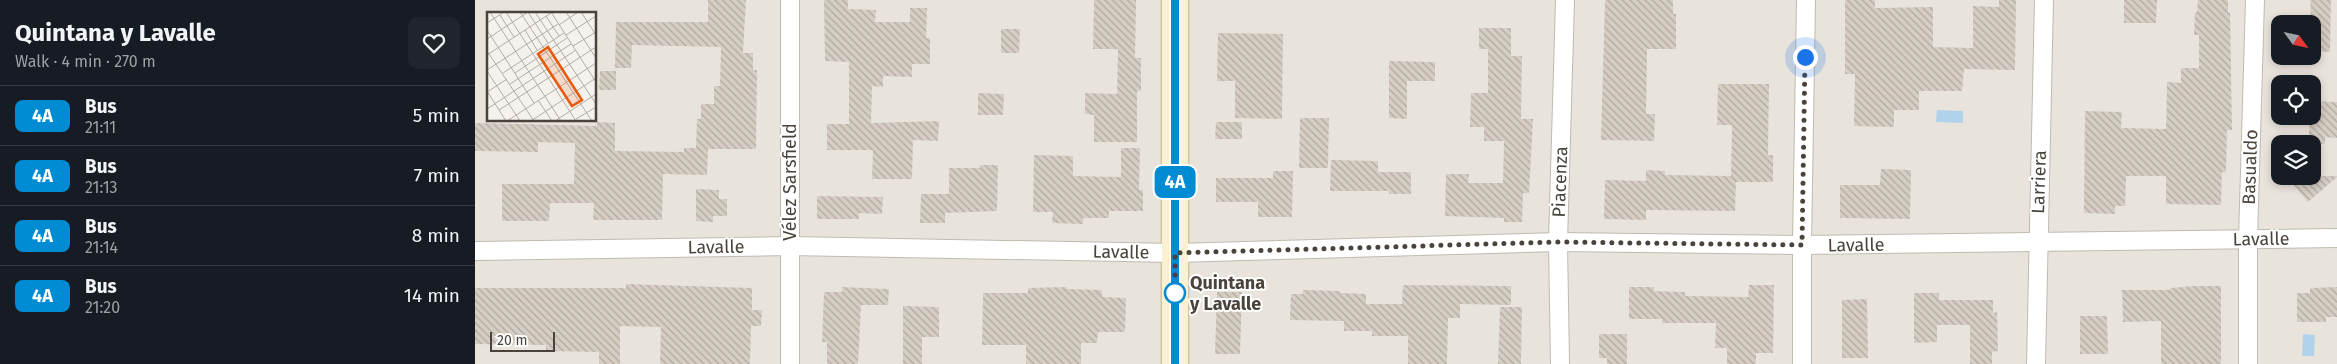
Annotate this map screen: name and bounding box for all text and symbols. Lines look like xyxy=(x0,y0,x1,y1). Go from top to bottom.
inset map xyxy=(487,12,596,121)
north arrow xyxy=(2271,15,2321,65)
map controls xyxy=(2271,15,2321,185)
button: heart xyxy=(408,17,460,69)
text: Quintana y Lavalle xyxy=(15,19,216,47)
your location xyxy=(1793,45,1818,70)
text: Walk · 4 min · 270 m xyxy=(15,52,156,71)
button: locate xyxy=(2271,75,2321,125)
text: Bus xyxy=(85,95,117,118)
text: 5 min xyxy=(413,104,460,127)
text: 4A xyxy=(32,105,53,127)
text: 21:11 xyxy=(85,118,116,137)
street label: Vélez Sarsfield xyxy=(779,123,801,241)
street label: Basualdo xyxy=(2238,129,2262,205)
button: layers xyxy=(2271,135,2321,185)
street label: Piacenza xyxy=(1548,146,1572,218)
street label: Larriera xyxy=(2027,150,2051,214)
text: Bus xyxy=(85,155,117,178)
text: 7 min xyxy=(414,164,460,187)
text: 4A xyxy=(32,165,53,187)
line badge: 4A xyxy=(1153,166,1197,198)
text: 4A xyxy=(1165,171,1185,193)
text: 21:13 xyxy=(85,178,118,197)
text: Bus xyxy=(85,215,117,238)
text: 8 min xyxy=(412,224,460,247)
text: 4A xyxy=(32,225,53,247)
street label: Lavalle xyxy=(2232,228,2290,250)
street label: Lavalle xyxy=(1827,234,1885,256)
street label: Lavalle xyxy=(687,236,745,258)
text: 21:14 xyxy=(85,238,118,257)
street label: Lavalle xyxy=(1092,241,1150,263)
place label: Quintana y Lavalle xyxy=(1189,272,1265,315)
text: Bus xyxy=(85,275,117,298)
marker: Quintana y Lavalle xyxy=(1164,282,1186,304)
text: 14 min xyxy=(404,284,460,307)
text: 4A xyxy=(32,285,53,307)
text: 21:20 xyxy=(85,298,120,317)
scale bar xyxy=(490,329,555,352)
text: 20 m xyxy=(497,332,527,349)

